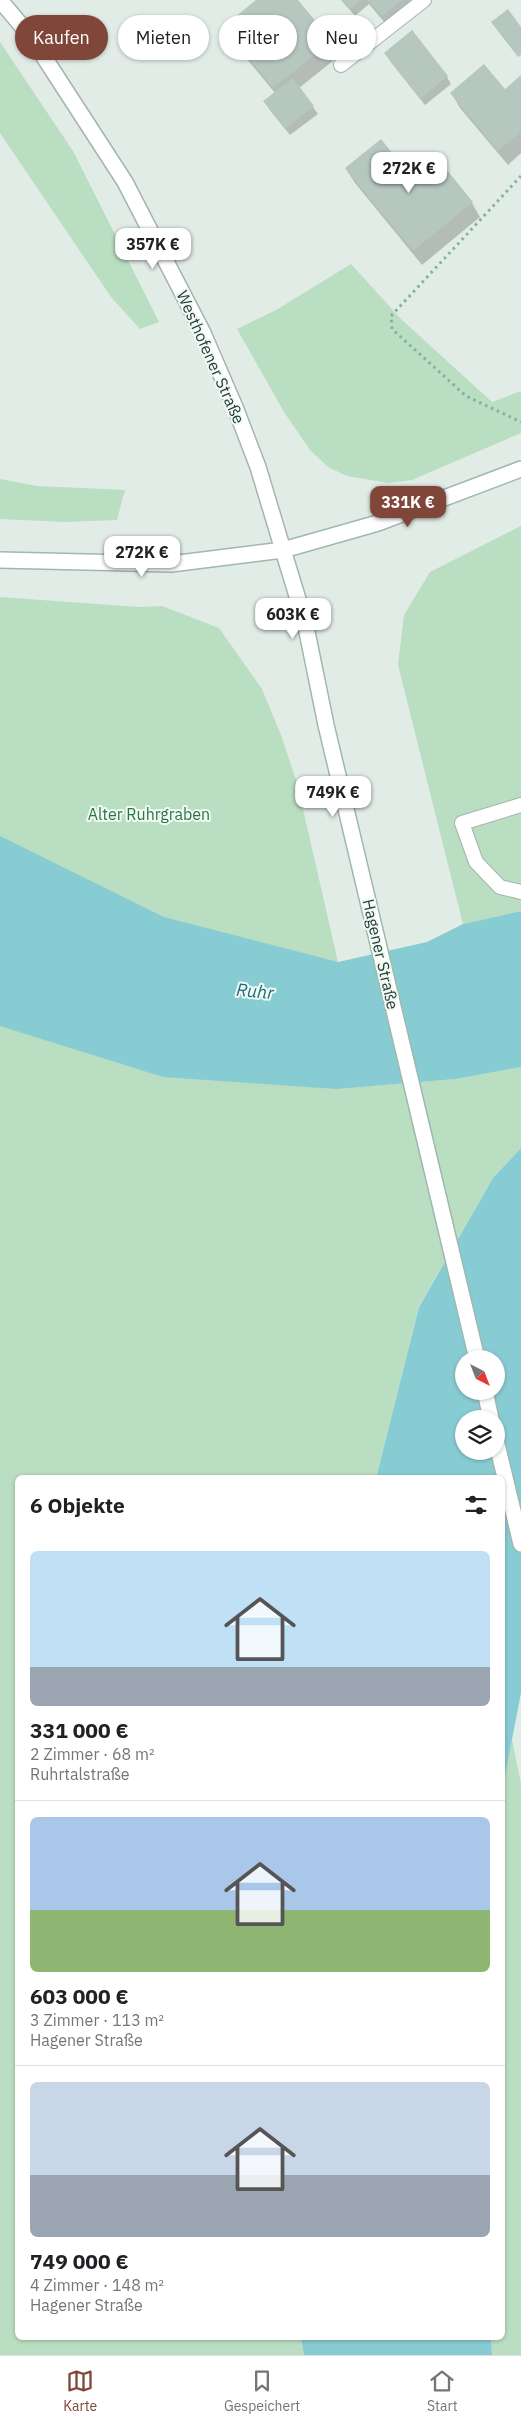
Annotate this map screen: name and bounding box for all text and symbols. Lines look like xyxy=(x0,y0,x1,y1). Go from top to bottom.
chip: Kaufen xyxy=(15,15,108,60)
chip: Mieten xyxy=(118,15,209,60)
chip: Filter xyxy=(219,15,297,60)
chip: Neu xyxy=(307,15,376,60)
pin: 272K € xyxy=(368,152,450,194)
text: 272K € xyxy=(382,158,436,178)
pin: 357K € xyxy=(112,228,194,270)
text: 357K € xyxy=(126,234,180,254)
street label: Westhofener Straße xyxy=(173,287,249,427)
pin: 331K € xyxy=(367,486,449,528)
text: 331K € xyxy=(381,492,435,512)
pin: 272K € xyxy=(101,536,183,578)
text: 272K € xyxy=(115,542,169,562)
pin: 603K € xyxy=(252,598,334,640)
text: 603K € xyxy=(266,604,320,624)
pin: 749K € xyxy=(292,776,374,818)
text: 749K € xyxy=(306,782,360,802)
park label: Alter Ruhrgraben xyxy=(88,804,210,824)
street label: Hagener Straße xyxy=(359,897,403,1011)
water label: Ruhr xyxy=(235,978,275,1004)
north arrow xyxy=(455,1350,505,1400)
map controls xyxy=(455,1350,505,1460)
button: layers xyxy=(455,1410,505,1460)
text: 6 Objekte xyxy=(30,1491,125,1519)
icon: filters xyxy=(462,1491,490,1519)
icon: home xyxy=(215,1584,305,1674)
text: 331 000 € xyxy=(30,1716,129,1744)
text: 2 Zimmer · 68 m² xyxy=(30,1744,155,1764)
text: Ruhrtalstraße xyxy=(30,1764,130,1784)
icon: home xyxy=(215,1849,305,1939)
text: 603 000 € xyxy=(30,1982,129,2010)
text: 3 Zimmer · 113 m² xyxy=(30,2010,164,2030)
text: Hagener Straße xyxy=(30,2030,143,2050)
icon: home xyxy=(215,2114,305,2204)
text: 749 000 € xyxy=(30,2247,129,2275)
text: 4 Zimmer · 148 m² xyxy=(30,2275,164,2295)
text: Hagener Straße xyxy=(30,2295,143,2315)
tab: Karte xyxy=(63,2367,97,2415)
tab: Gespeichert xyxy=(224,2367,300,2415)
tab: Start xyxy=(427,2367,458,2415)

